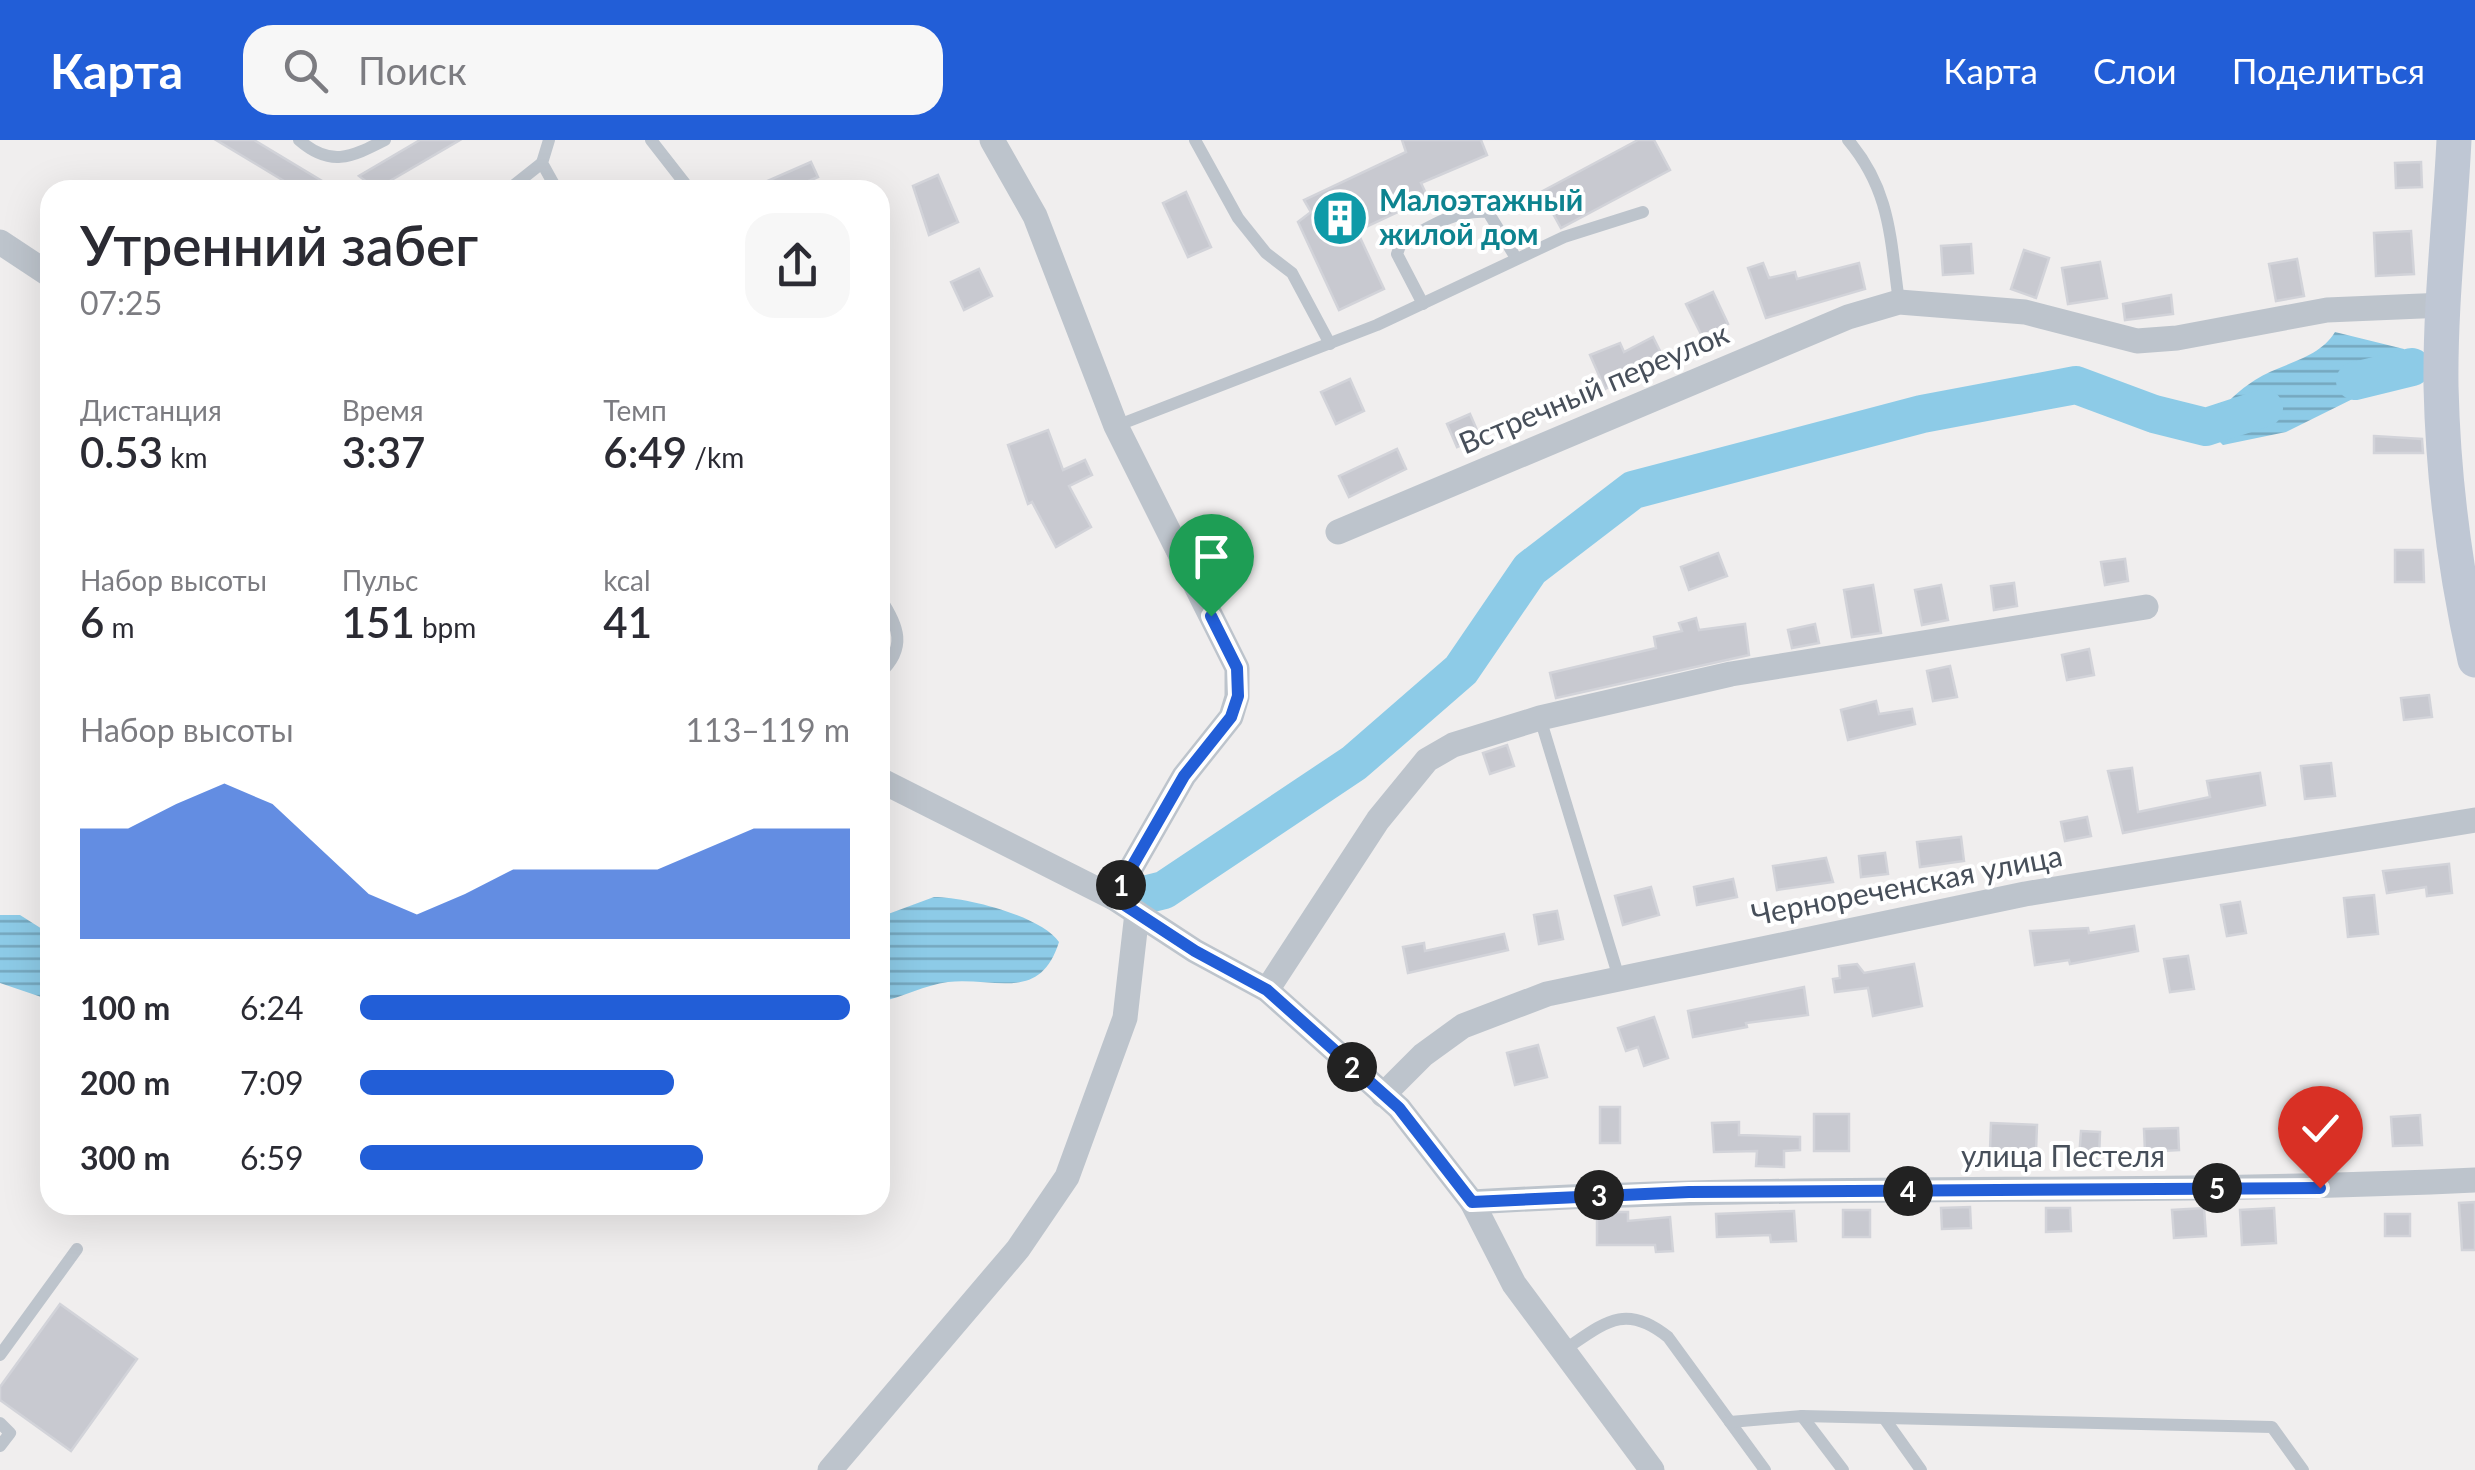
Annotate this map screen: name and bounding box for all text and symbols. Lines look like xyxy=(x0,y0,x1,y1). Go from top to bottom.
search box xyxy=(243,25,943,115)
text: Карта xyxy=(50,42,183,99)
icon: search xyxy=(278,43,333,98)
text: Поиск xyxy=(358,47,467,93)
text: Карта xyxy=(1943,49,2038,91)
text: Слои xyxy=(2093,49,2177,91)
text: Поделиться xyxy=(2232,49,2425,91)
place label: Малоэтажный жилой дом xyxy=(1379,181,1583,251)
building icon: Малоэтажный жилой дом xyxy=(1310,188,1370,248)
text: Утренний забег xyxy=(80,212,478,278)
button: share xyxy=(745,213,850,318)
text: 07:25 xyxy=(80,283,162,322)
street label: Встречный переулок xyxy=(1453,314,1734,460)
text: Дистанция xyxy=(80,393,222,427)
text: Время xyxy=(342,393,423,427)
text: Темп xyxy=(603,393,667,427)
text: 0.53 xyxy=(80,427,163,477)
text: 3:37 xyxy=(342,427,425,477)
text: 6:49 xyxy=(603,427,687,477)
text: km xyxy=(163,440,207,474)
text: /km xyxy=(687,440,744,474)
pin xyxy=(1169,514,1254,617)
icon: arrive xyxy=(1184,529,1239,584)
text: Набор высоты xyxy=(80,563,267,597)
text: Пульс xyxy=(342,563,418,597)
text: kcal xyxy=(603,563,651,597)
text: 6 xyxy=(80,597,104,647)
text: 151 xyxy=(342,597,415,647)
text: 41 xyxy=(603,597,652,647)
text: m xyxy=(104,610,135,644)
text: bpm xyxy=(415,610,476,644)
text: Набор высоты xyxy=(80,710,294,749)
text: 113–119 m xyxy=(686,710,850,749)
street label: Чернореченская улица xyxy=(1748,836,2065,932)
pin: 1 xyxy=(1096,860,1146,910)
text: 1 xyxy=(1113,868,1129,902)
text: 100 m xyxy=(80,988,170,1027)
text: 6:24 xyxy=(240,988,304,1027)
pin: 2 xyxy=(1327,1042,1377,1092)
text: 2 xyxy=(1344,1050,1360,1084)
text: 200 m xyxy=(80,1063,170,1102)
text: 7:09 xyxy=(240,1063,304,1102)
pin xyxy=(2278,1086,2363,1189)
icon: check xyxy=(2293,1101,2348,1156)
street label: улица Пестеля xyxy=(1961,1137,2165,1173)
text: 300 m xyxy=(80,1138,170,1177)
text: 6:59 xyxy=(240,1138,304,1177)
pin: 5 xyxy=(2192,1163,2242,1213)
pin: 4 xyxy=(1883,1166,1933,1216)
pin: 3 xyxy=(1574,1170,1624,1220)
text: 5 xyxy=(2209,1171,2225,1205)
text: 4 xyxy=(1900,1174,1916,1208)
text: 3 xyxy=(1591,1178,1607,1212)

